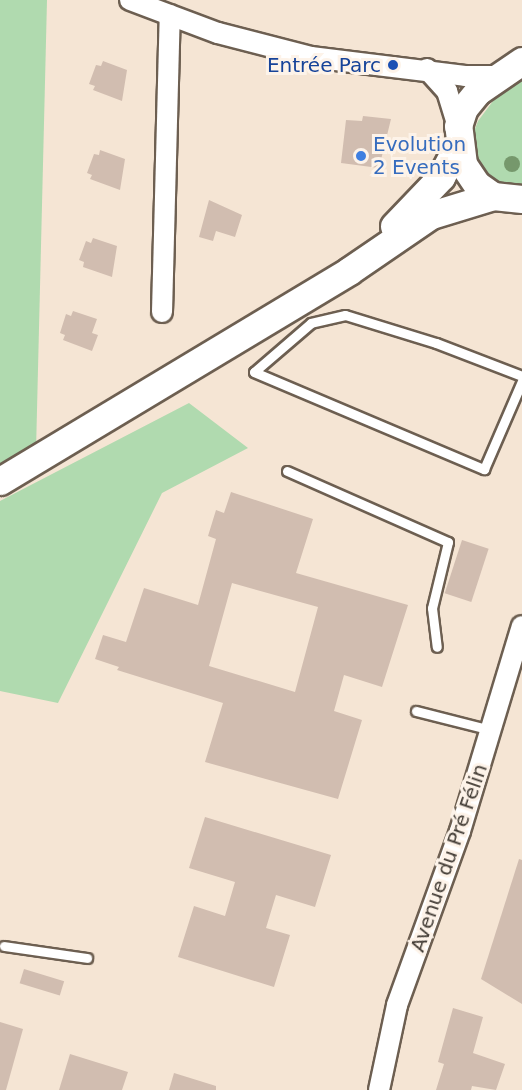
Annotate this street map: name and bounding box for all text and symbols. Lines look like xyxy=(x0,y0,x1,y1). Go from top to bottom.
place label: Entrée Parc xyxy=(267,53,381,77)
marker: Entrée Parc xyxy=(386,58,400,72)
place label: Evolution 2 Events xyxy=(373,132,466,179)
marker: Evolution 2 Events xyxy=(354,149,368,163)
street label: Avenue du Pré Félin xyxy=(406,761,492,955)

